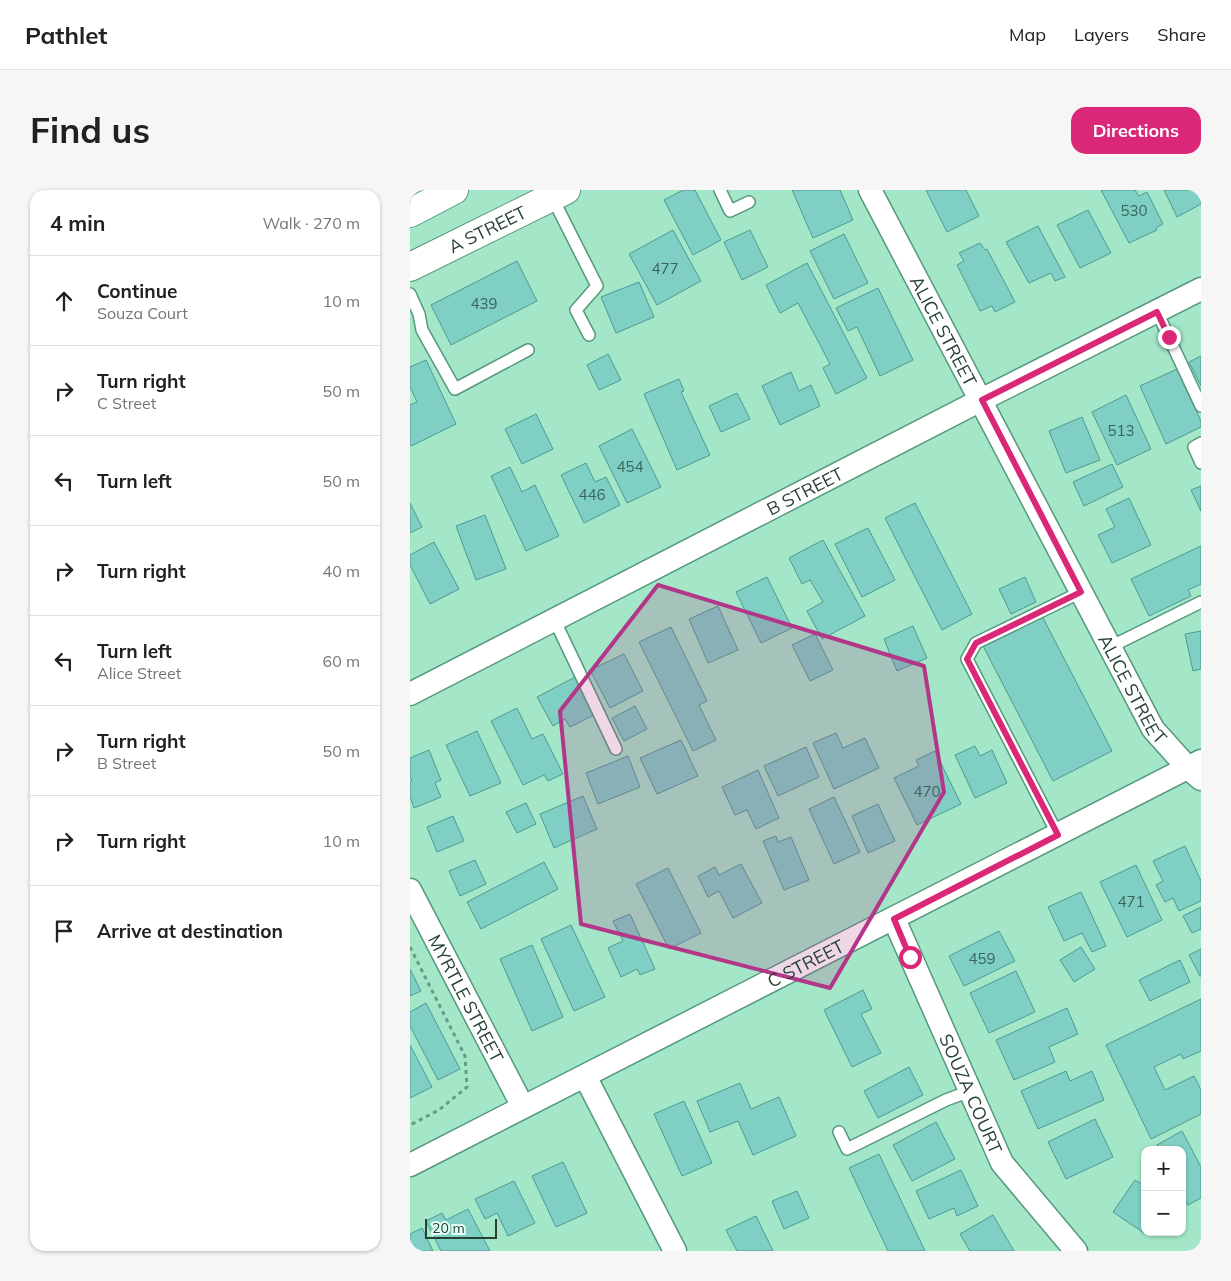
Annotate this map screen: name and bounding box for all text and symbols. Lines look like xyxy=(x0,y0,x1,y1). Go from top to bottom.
text: Pathlet xyxy=(25,20,107,50)
text: Map xyxy=(1009,23,1046,46)
text: Layers xyxy=(1074,23,1129,46)
text: Share xyxy=(1157,23,1206,46)
button: Directions xyxy=(1071,107,1201,154)
text: Find us xyxy=(30,108,150,152)
street label: A STREET xyxy=(444,200,530,258)
house number: 530 xyxy=(1120,201,1148,220)
text: 4 min xyxy=(50,210,105,236)
text: Walk · 270 m xyxy=(262,213,360,233)
house number: 477 xyxy=(651,259,679,278)
street label: ALICE STREET xyxy=(906,272,982,390)
text: Continue xyxy=(97,279,177,303)
icon: ahead xyxy=(50,287,78,315)
text: 10 m xyxy=(323,291,360,311)
house number: 439 xyxy=(470,294,498,313)
text: Souza Court xyxy=(97,303,188,323)
route end xyxy=(1158,326,1181,349)
text: Turn right xyxy=(97,369,186,393)
icon: right xyxy=(50,377,78,405)
text: 50 m xyxy=(323,381,360,401)
text: C Street xyxy=(97,393,156,413)
house number: 513 xyxy=(1107,421,1135,440)
house number: 454 xyxy=(616,457,644,476)
street label: B STREET xyxy=(763,461,847,520)
icon: left xyxy=(50,467,78,495)
text: Turn left xyxy=(97,469,172,493)
text: 50 m xyxy=(323,471,360,491)
house number: 446 xyxy=(578,485,606,504)
icon: right xyxy=(50,557,78,585)
text: Turn right xyxy=(97,559,186,583)
text: 40 m xyxy=(323,561,360,581)
street label: ALICE STREET xyxy=(1094,630,1172,749)
text: Turn left xyxy=(97,639,172,663)
icon: left xyxy=(50,647,78,675)
text: 60 m xyxy=(323,651,360,671)
text: Alice Street xyxy=(97,663,181,683)
text: Turn right xyxy=(97,729,186,753)
icon: right xyxy=(50,737,78,765)
text: 50 m xyxy=(323,741,360,761)
text: B Street xyxy=(97,753,156,773)
house number: 470 xyxy=(913,782,941,801)
icon: right xyxy=(50,827,78,855)
text: Turn right xyxy=(97,829,186,853)
text: 10 m xyxy=(323,831,360,851)
house number: 471 xyxy=(1117,892,1145,911)
icon: arrive xyxy=(50,917,78,945)
text: Arrive at destination xyxy=(97,919,283,943)
street label: MYRTLE STREET xyxy=(424,930,509,1066)
street label: C STREET xyxy=(763,934,848,992)
route start xyxy=(899,946,922,969)
house number: 459 xyxy=(968,949,996,968)
street label: SOUZA COURT xyxy=(935,1030,1008,1157)
map controls xyxy=(1141,1146,1186,1236)
button: + xyxy=(1141,1146,1186,1191)
button: − xyxy=(1141,1191,1186,1236)
scale bar xyxy=(425,1216,498,1239)
text: 20 m xyxy=(432,1219,465,1237)

